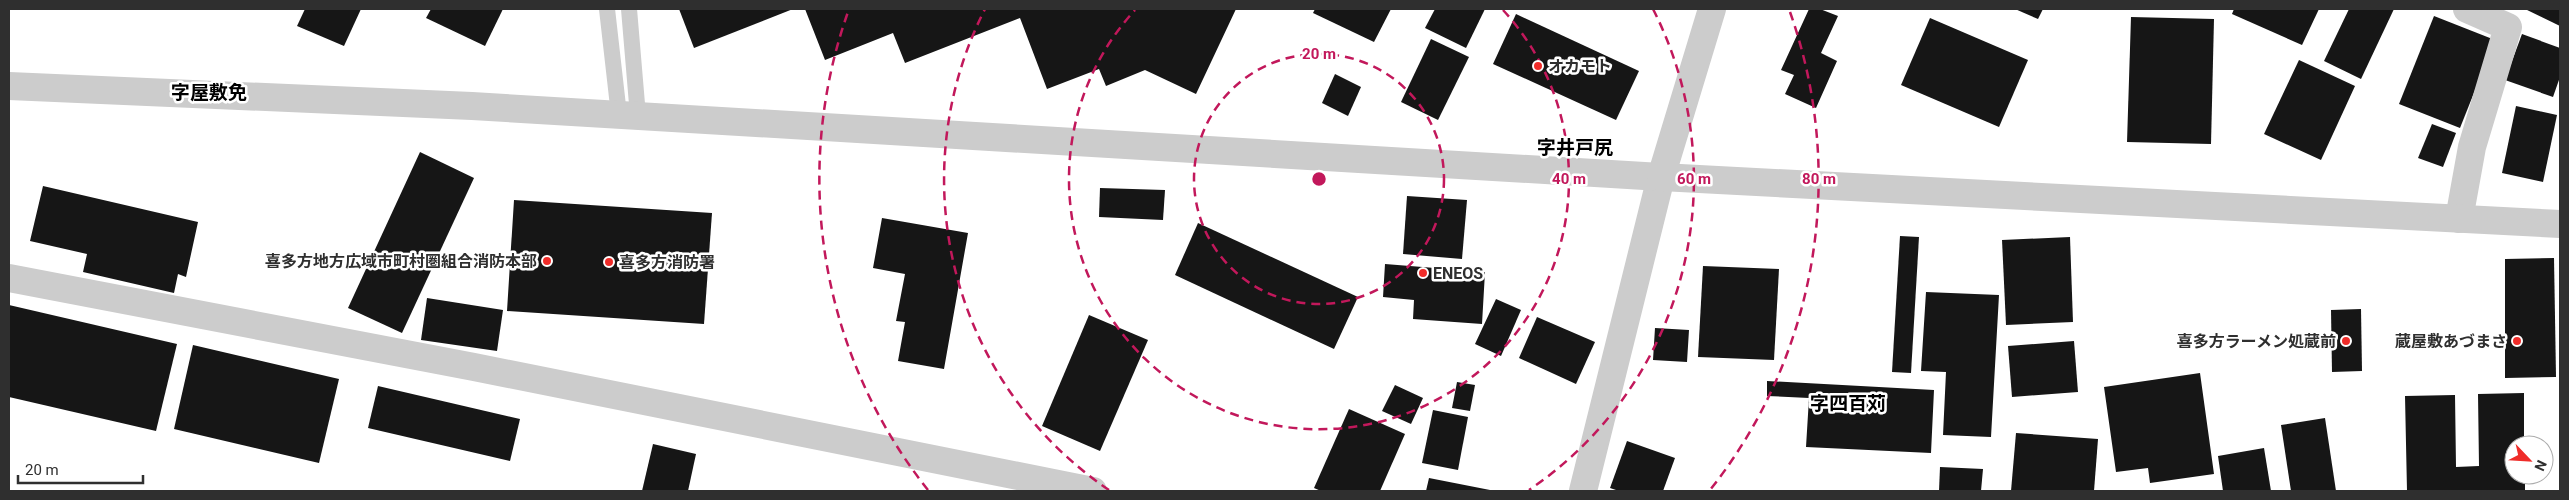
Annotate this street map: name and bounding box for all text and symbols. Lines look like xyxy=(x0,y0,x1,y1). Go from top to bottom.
text: 20 m xyxy=(1302,45,1336,63)
place label: オカモト xyxy=(1548,57,1612,76)
marker: オカモト xyxy=(1532,60,1544,72)
district label: 字屋敷免 xyxy=(171,81,247,104)
district label: 字井戸尻 xyxy=(1537,136,1613,159)
centre of rings xyxy=(1310,170,1328,188)
text: 40 m xyxy=(1552,170,1586,188)
text: 60 m xyxy=(1677,170,1711,188)
text: 80 m xyxy=(1802,170,1836,188)
place label: 喜多方地方広域市町村圏組合消防本部 xyxy=(265,252,537,271)
place label: 喜多方消防署 xyxy=(619,253,715,272)
marker: 喜多方地方広域市町村圏組合消防本部 xyxy=(541,255,553,267)
marker: 喜多方消防署 xyxy=(603,256,615,268)
place label: ENEOS xyxy=(1433,264,1483,283)
marker: ENEOS xyxy=(1417,267,1429,279)
place label: 喜多方ラーメン処蔵前 xyxy=(2177,332,2336,351)
place label: 蔵屋敷あづまさ xyxy=(2395,332,2507,351)
marker: 喜多方ラーメン処蔵前 xyxy=(2340,335,2352,347)
marker: 蔵屋敷あづまさ xyxy=(2511,335,2523,347)
district label: 字四百苅 xyxy=(1810,392,1886,415)
north arrow xyxy=(2504,435,2554,485)
scale bar xyxy=(18,452,142,484)
text: N xyxy=(2531,458,2550,473)
text: 20 m xyxy=(25,461,59,479)

